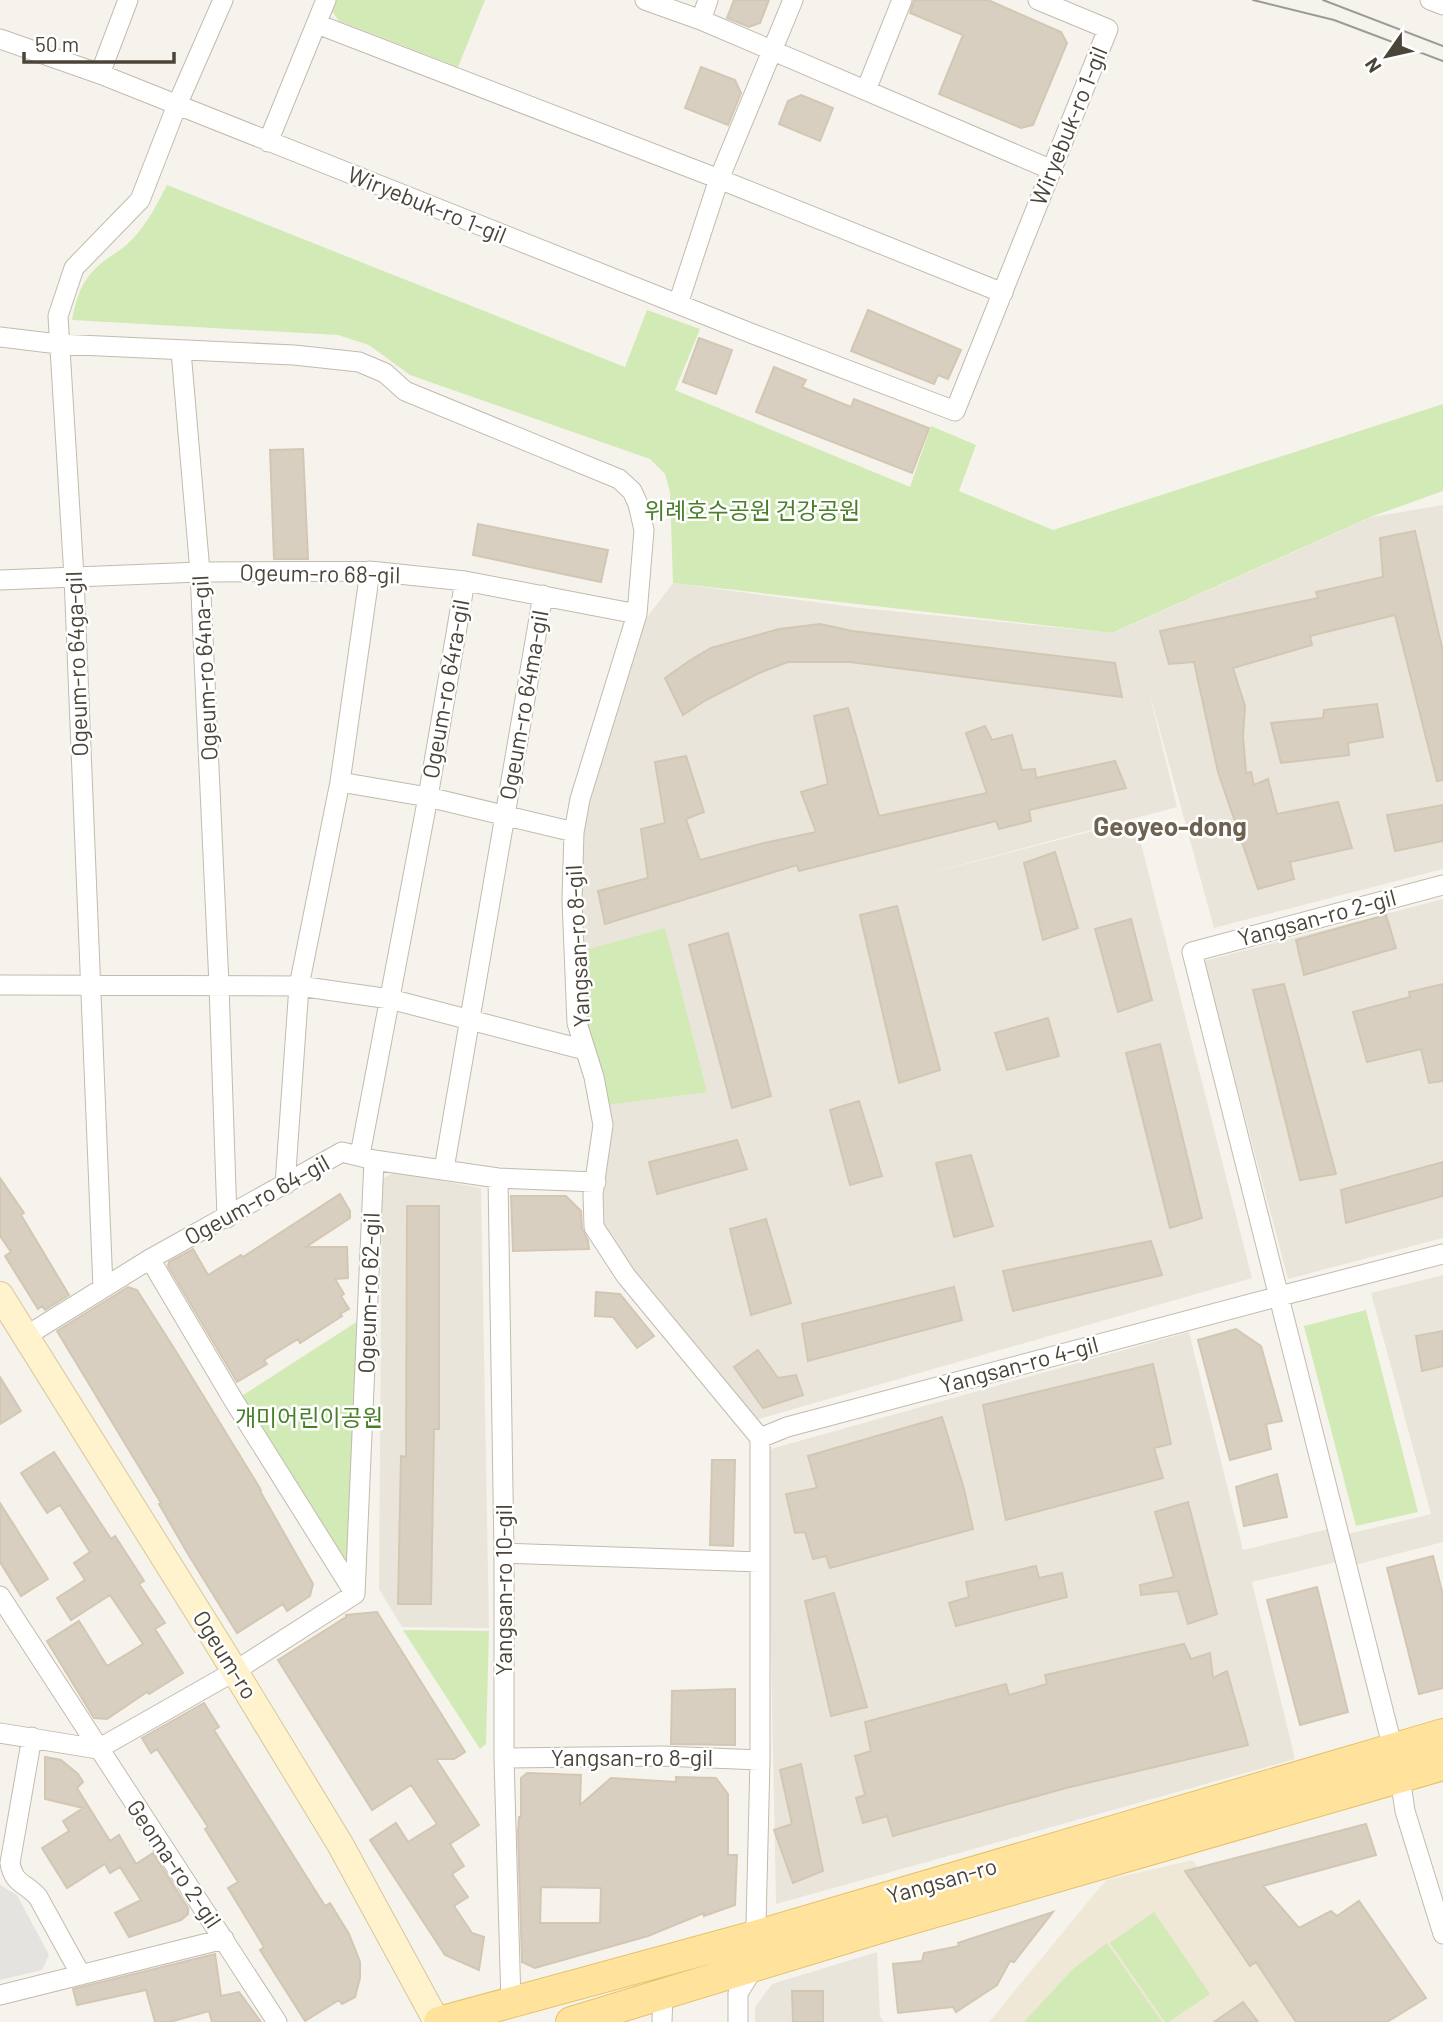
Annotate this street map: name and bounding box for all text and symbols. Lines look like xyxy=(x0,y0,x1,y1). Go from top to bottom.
scale bar xyxy=(24,21,175,65)
north arrow xyxy=(1352,21,1422,91)
text: 50 m xyxy=(35,31,79,56)
street label: Wiryebuk-ro 1-gil xyxy=(1024,42,1113,209)
text: N xyxy=(1359,54,1386,77)
street label: Wiryebuk-ro 1-gil xyxy=(344,160,511,249)
park label: 위례호수공원 건강공원 xyxy=(644,496,860,524)
street label: Ogeum-ro 68-gil xyxy=(239,558,401,588)
street label: Ogeum-ro 64ga-gil xyxy=(59,571,93,757)
street label: Ogeum-ro 64na-gil xyxy=(185,575,223,761)
street label: Ogeum-ro 64ra-gil xyxy=(415,597,475,781)
street label: Ogeum-ro 64ma-gil xyxy=(493,608,553,802)
district label: Geoyeo-dong xyxy=(1093,810,1247,841)
street label: Yangsan-ro 8-gil xyxy=(559,864,595,1028)
street label: Yangsan-ro 2-gil xyxy=(1235,882,1399,952)
street label: Ogeum-ro 64-gil xyxy=(179,1148,334,1250)
street label: Ogeum-ro 62-gil xyxy=(351,1212,385,1374)
street label: Yangsan-ro 4-gil xyxy=(936,1329,1101,1399)
park label: 개미어린이공원 xyxy=(235,1403,383,1431)
street label: Yangsan-ro 10-gil xyxy=(489,1504,517,1676)
street label: Ogeum-ro xyxy=(188,1605,264,1704)
street label: Yangsan-ro 8-gil xyxy=(551,1743,713,1771)
street label: Geoma-ro 2-gil xyxy=(122,1794,228,1933)
street label: Yangsan-ro xyxy=(883,1851,1000,1909)

